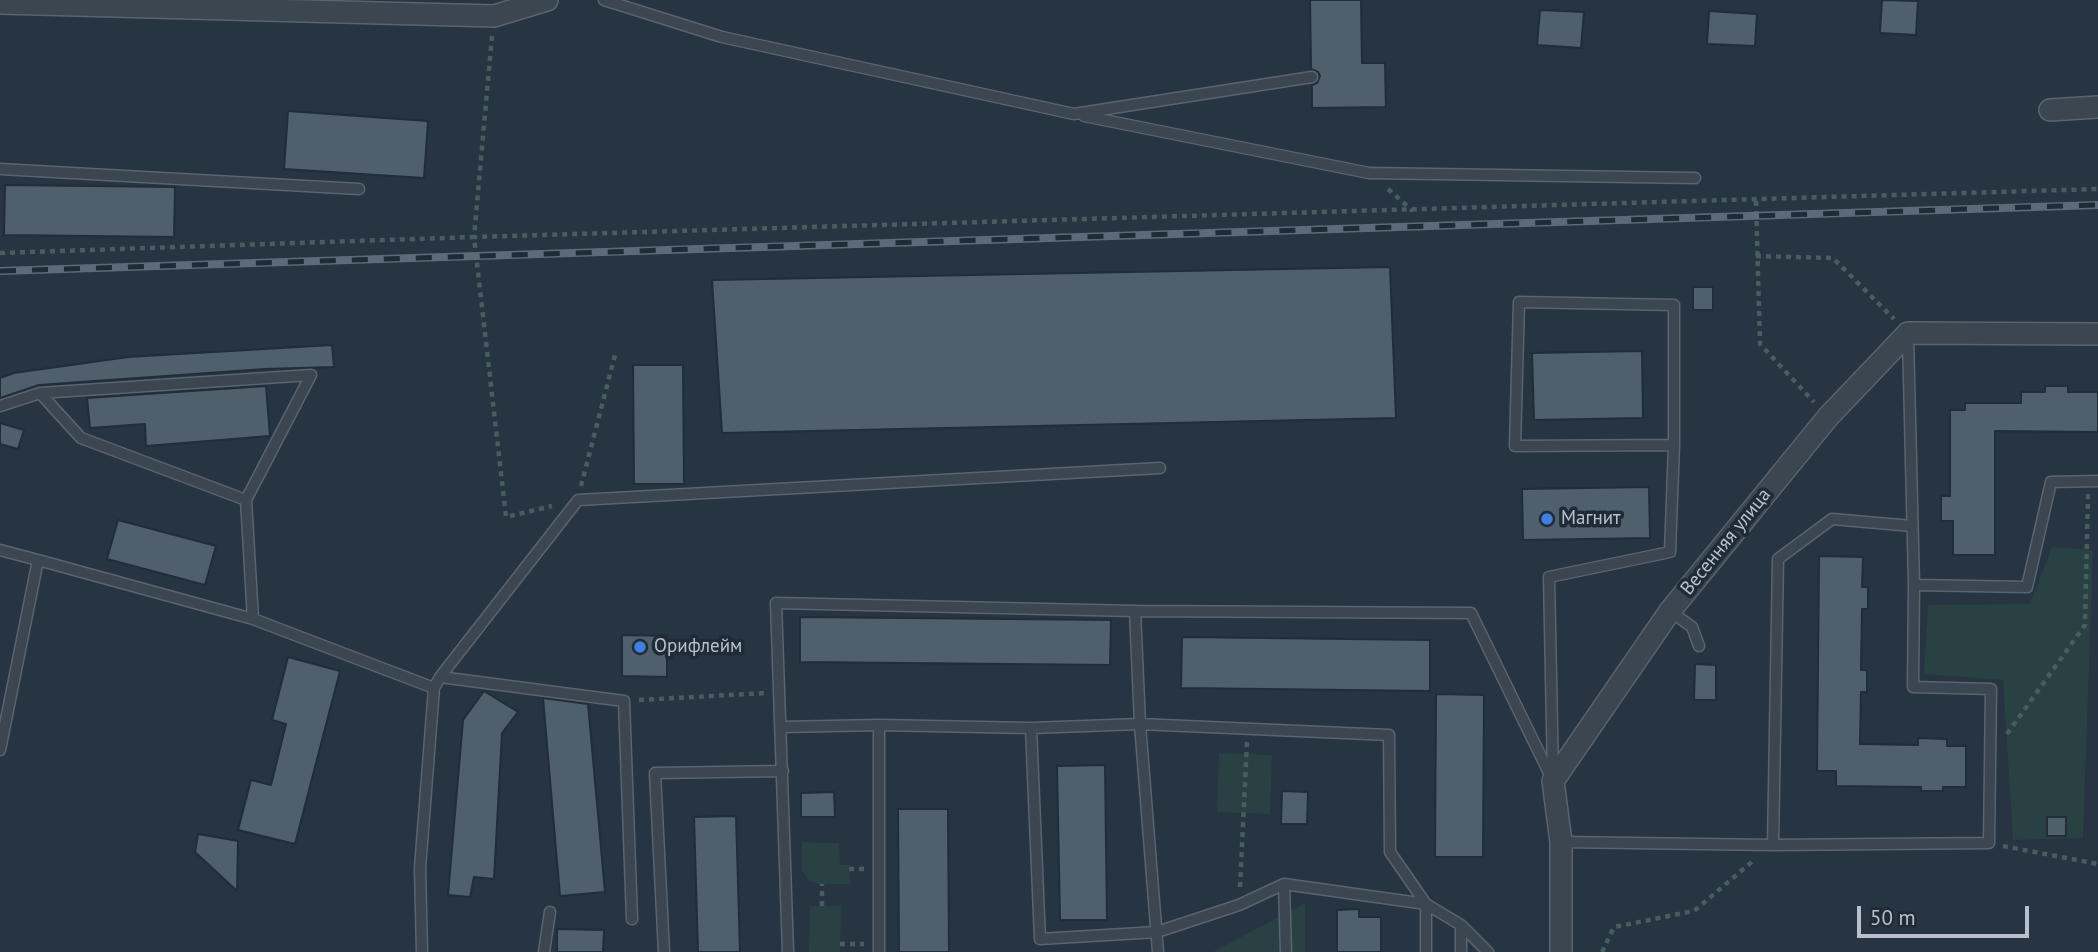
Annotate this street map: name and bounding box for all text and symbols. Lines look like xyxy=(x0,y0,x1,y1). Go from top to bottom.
street label: Весенняя улица xyxy=(1676,484,1776,600)
place label: Магнит xyxy=(1561,508,1621,530)
marker: Магнит xyxy=(1539,511,1555,527)
place label: Орифлейм xyxy=(654,636,742,658)
marker: Орифлейм xyxy=(632,639,648,655)
scale bar xyxy=(1860,892,2032,936)
text: 50 m xyxy=(1870,904,1916,931)

